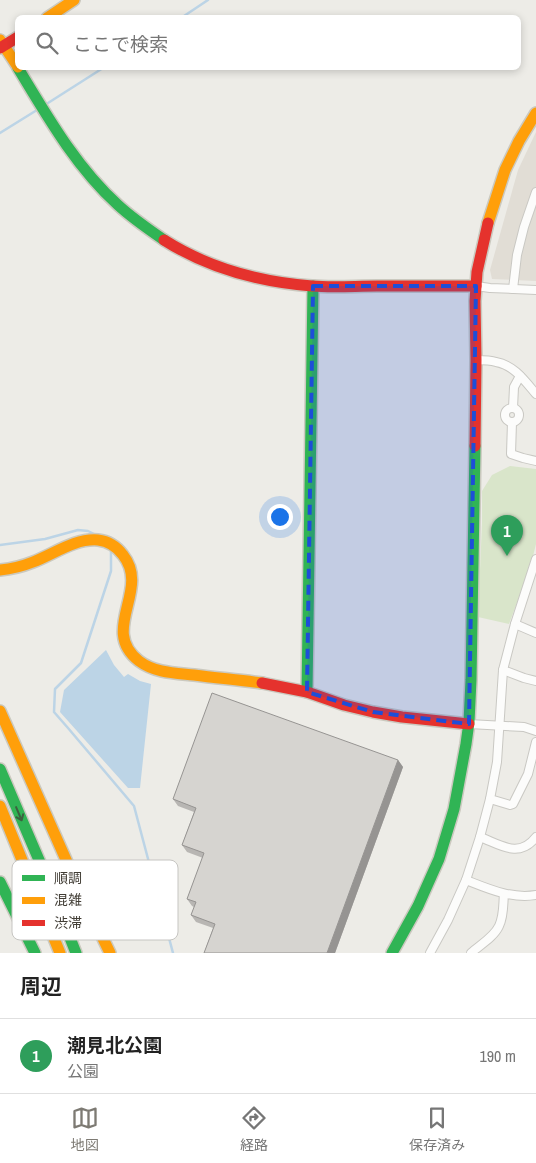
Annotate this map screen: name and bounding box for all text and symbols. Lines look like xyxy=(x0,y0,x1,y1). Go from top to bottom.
search box xyxy=(15,15,521,70)
icon: search xyxy=(33,29,61,57)
text: ここで検索 xyxy=(73,31,168,57)
your location xyxy=(267,504,293,530)
pin: 1 xyxy=(491,515,523,556)
one-way arrow xyxy=(15,806,25,821)
legend xyxy=(12,860,178,940)
text: 順調 xyxy=(54,869,82,887)
text: 混雑 xyxy=(54,891,82,909)
text: 渋滞 xyxy=(54,914,82,932)
text: 周辺 xyxy=(20,972,62,1001)
text: 潮見北公園 xyxy=(67,1032,162,1058)
text: 1 xyxy=(32,1045,40,1067)
text: 190 m xyxy=(480,1045,516,1067)
text: 公園 xyxy=(67,1060,99,1082)
tab: 地図 xyxy=(71,1104,99,1154)
tab: 経路 xyxy=(240,1104,268,1154)
tab: 保存済み xyxy=(409,1104,465,1154)

